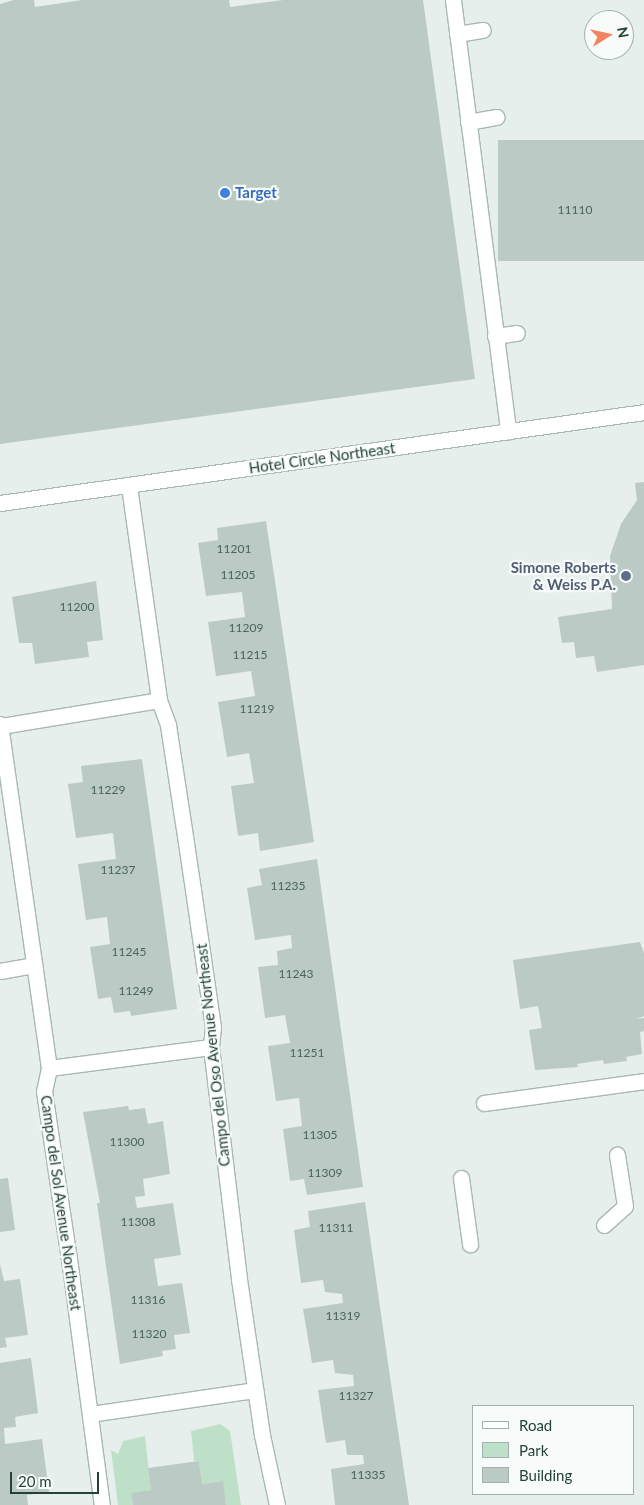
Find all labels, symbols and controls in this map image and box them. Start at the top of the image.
north arrow [584,10,634,60]
text: N [614,26,633,39]
place label: Target [235,184,277,202]
marker: Target [219,187,231,199]
house number: 11110 [558,203,592,217]
street label: Hotel Circle Northeast [248,439,396,477]
house number: 11201 [217,542,251,556]
place label: Simone Roberts & Weiss P.A. [511,558,616,593]
house number: 11205 [221,568,255,582]
marker: Simone Roberts & Weiss P.A. [620,570,632,582]
house number: 11200 [60,600,94,614]
house number: 11209 [229,621,263,635]
house number: 11215 [233,648,267,662]
house number: 11219 [240,702,274,716]
house number: 11229 [91,783,125,797]
house number: 11237 [101,863,135,877]
house number: 11235 [271,879,305,893]
street label: Campo del Oso Avenue Northeast [192,942,234,1168]
house number: 11245 [112,945,146,959]
house number: 11243 [279,967,313,981]
house number: 11249 [119,984,153,998]
house number: 11251 [290,1046,324,1060]
street label: Campo del Sol Avenue Northeast [37,1094,85,1312]
house number: 11305 [303,1128,337,1142]
house number: 11300 [110,1135,144,1149]
house number: 11309 [308,1166,342,1180]
house number: 11308 [121,1215,155,1229]
house number: 11311 [319,1221,353,1235]
house number: 11316 [131,1293,165,1307]
house number: 11319 [326,1309,360,1323]
house number: 11320 [132,1327,166,1341]
house number: 11327 [339,1389,373,1403]
legend [472,1405,634,1495]
text: Road [519,1416,552,1434]
text: Park [519,1441,548,1459]
scale bar [12,1462,101,1494]
text: Building [519,1466,572,1484]
house number: 11335 [351,1468,385,1482]
text: 20 m [18,1472,52,1490]

